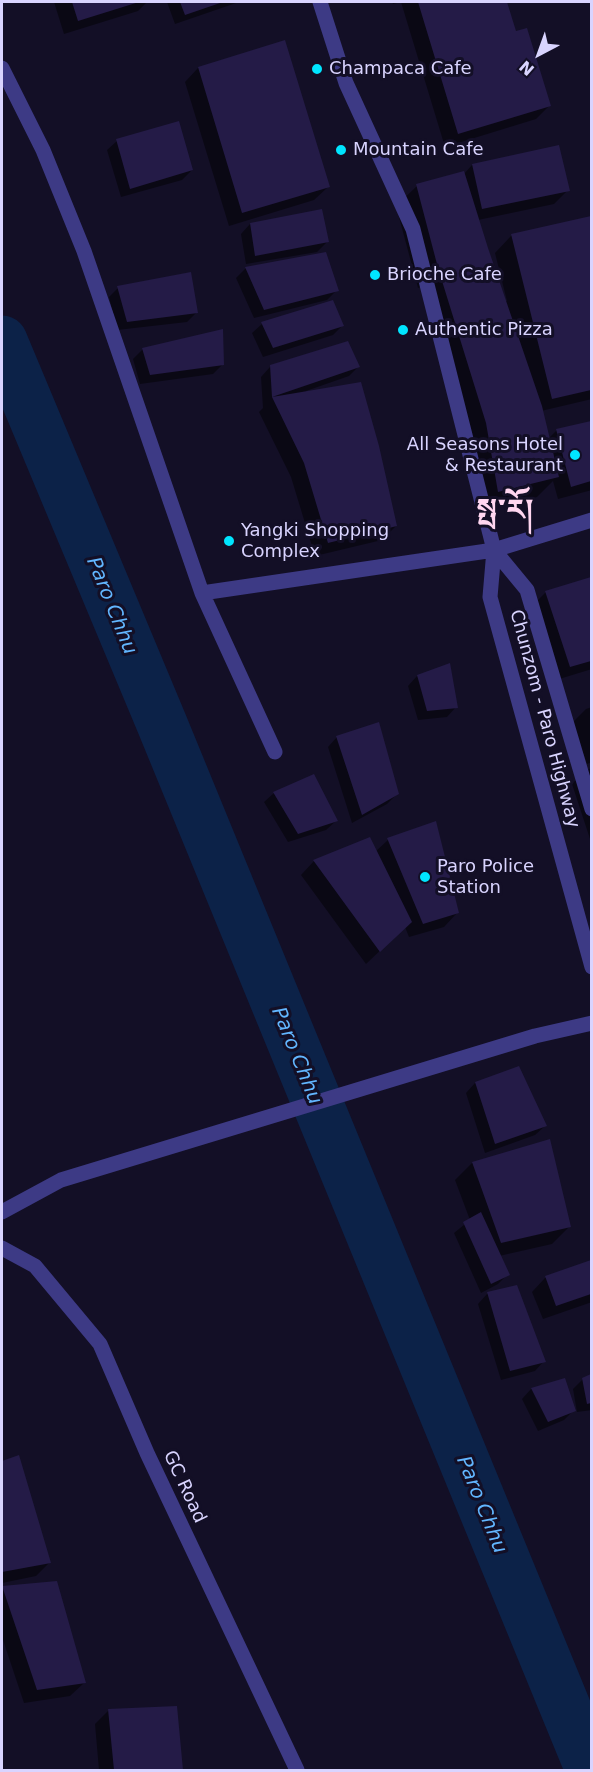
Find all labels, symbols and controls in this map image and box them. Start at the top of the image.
north arrow [509,24,569,84]
text: N [516,56,538,80]
place label: Champaca Cafe [329,58,472,80]
marker: Champaca Cafe [310,62,324,76]
place label: Mountain Cafe [353,139,484,161]
marker: Mountain Cafe [334,143,348,157]
place label: Brioche Cafe [387,264,502,286]
marker: Brioche Cafe [368,268,382,282]
place label: Authentic Pizza [415,319,553,341]
marker: Authentic Pizza [396,323,410,337]
place label: All Seasons Hotel & Restaurant [407,434,563,476]
marker: All Seasons Hotel & Restaurant [568,448,582,462]
district label: སྤ་རོ། [476,494,534,530]
place label: Yangki Shopping Complex [241,520,389,562]
marker: Yangki Shopping Complex [222,534,236,548]
water label: Paro Chhu [81,554,141,658]
street label: Chunzom - Paro Highway [504,607,584,831]
place label: Paro Police Station [437,856,534,898]
marker: Paro Police Station [418,870,432,884]
water label: Paro Chhu [266,1004,326,1108]
street label: GC Road [158,1447,210,1527]
water label: Paro Chhu [451,1453,511,1557]

